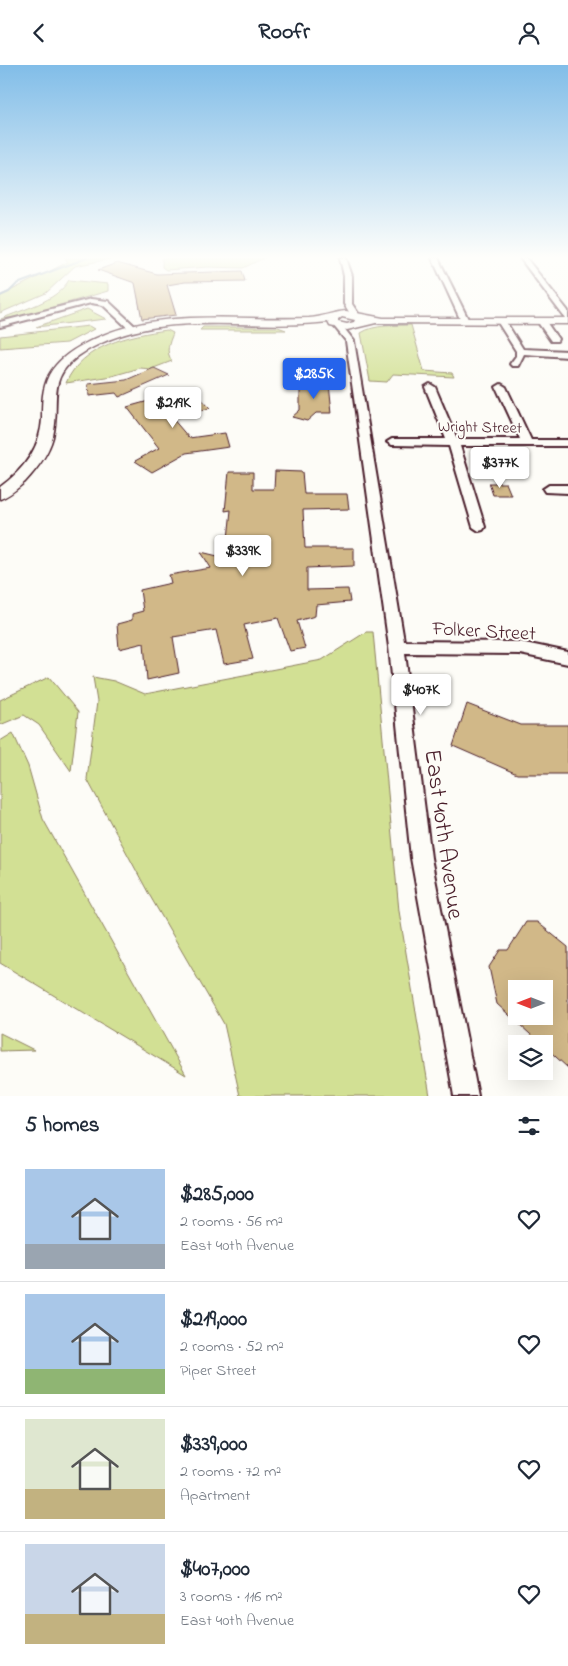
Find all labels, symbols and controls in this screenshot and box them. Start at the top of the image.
text: Roofr [258,17,310,49]
icon: back [25,19,53,47]
icon: person [515,19,543,47]
pin: $285K [279,357,349,400]
text: $285K [294,362,334,386]
pin: $219K [138,387,208,429]
text: $219K [155,391,191,415]
street label: Wright Street [438,415,523,441]
pin: $377K [465,447,535,489]
text: $377K [481,451,519,475]
pin: $339K [208,535,278,577]
text: $339K [225,539,261,563]
street label: Folker Street [430,615,537,650]
pin: $407K [386,673,456,716]
text: $407K [402,678,440,702]
street label: East 40th Avenue [413,747,472,922]
north arrow [508,980,552,1025]
map controls [508,980,553,1080]
button: layers [508,1035,553,1080]
text: 5 homes [25,1111,100,1141]
icon: filters [515,1112,543,1140]
text: $285,000 [180,1180,254,1210]
icon: home [65,1189,125,1249]
icon: heart [515,1205,543,1233]
text: 2 rooms · 56 m² [180,1210,283,1234]
text: East 40th Avenue [180,1234,294,1258]
text: $219,000 [180,1305,247,1335]
icon: home [65,1314,125,1374]
icon: heart [515,1330,543,1358]
text: 2 rooms · 52 m² [180,1335,284,1359]
text: Piper Street [180,1359,256,1383]
text: $339,000 [180,1430,247,1460]
icon: home [65,1439,125,1499]
icon: heart [515,1455,543,1483]
text: 2 rooms · 72 m² [180,1460,281,1484]
text: Apartment [180,1484,250,1508]
text: $407,000 [180,1555,250,1585]
icon: home [65,1564,125,1624]
icon: heart [515,1580,543,1608]
text: 3 rooms · 116 m² [180,1585,283,1609]
text: East 40th Avenue [180,1609,294,1633]

